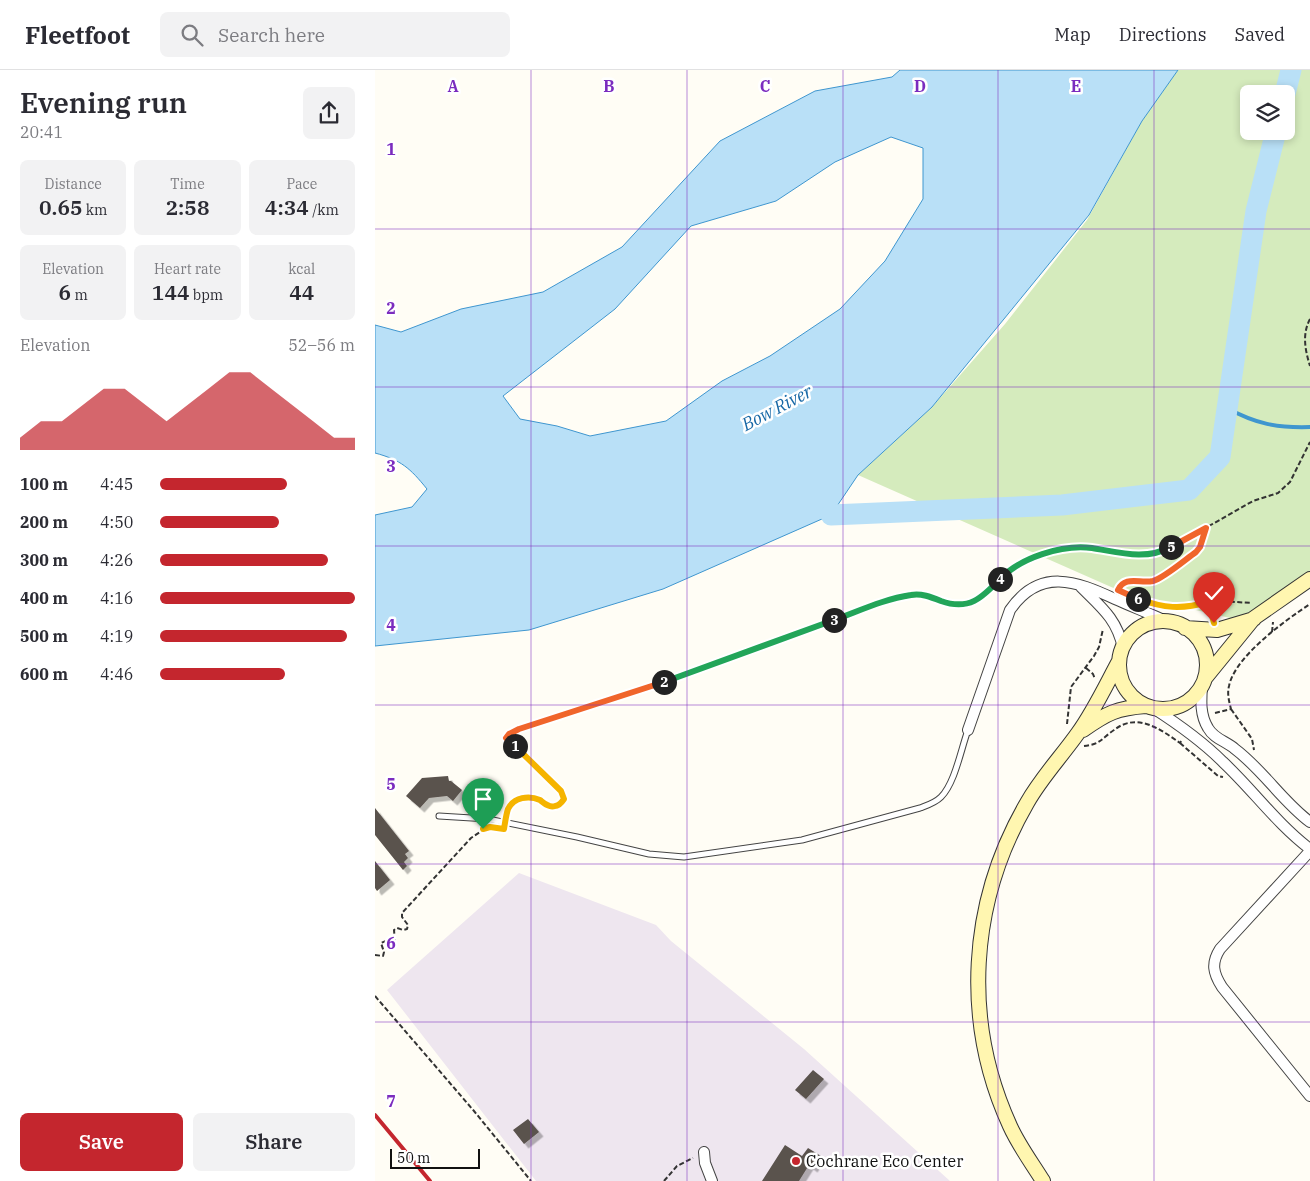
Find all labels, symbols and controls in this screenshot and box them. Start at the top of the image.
search box [160,12,510,57]
text: Fleetfoot [25,19,130,51]
icon: search [178,21,206,49]
text: Search here [218,23,325,47]
text: Map [1054,23,1091,46]
text: Directions [1119,23,1207,46]
text: Saved [1235,23,1285,46]
text: A [447,76,459,96]
text: B [603,76,615,96]
text: C [760,76,770,96]
text: D [914,76,926,96]
text: E [1071,76,1081,96]
text: Evening run [20,84,187,121]
map controls [1240,85,1295,140]
button: layers [1240,85,1295,140]
button: share [303,87,355,139]
text: 20:41 [20,122,63,142]
text: 1 [386,139,396,159]
text: Distance [45,175,102,193]
text: Time [170,175,205,193]
text: Pace [286,175,317,193]
text: 0.65 [39,193,83,221]
text: 2:58 [165,193,210,221]
text: 4:34 [265,193,309,221]
text: km [83,201,107,219]
text: /km [309,201,339,219]
text: Elevation [42,260,104,278]
text: Heart rate [154,260,221,278]
text: kcal [288,260,315,278]
text: 6 [59,278,71,306]
text: 144 [152,278,190,306]
text: 44 [289,278,314,306]
text: m [71,286,88,304]
text: bpm [190,286,223,304]
text: 2 [386,298,396,318]
text: Elevation [20,335,90,355]
text: 52–56 m [288,335,355,355]
water label: Bow River [737,379,817,436]
text: 3 [386,456,396,476]
text: 100 m [20,474,68,494]
text: 4:45 [100,474,133,494]
text: 200 m [20,512,68,532]
text: 4:50 [100,512,133,532]
pin: 5 [1159,534,1183,560]
text: 5 [1167,538,1176,556]
text: 300 m [20,550,68,570]
text: 4:26 [100,550,133,570]
pin: 4 [987,566,1013,592]
text: 4 [996,570,1005,588]
pin [1193,572,1235,623]
icon: check [1200,579,1228,607]
pin: 6 [1125,586,1151,612]
text: 400 m [20,588,68,608]
text: 4:16 [100,588,133,608]
text: 6 [1134,590,1143,608]
pin: 3 [821,608,847,632]
text: 3 [830,611,839,629]
text: 4 [386,615,396,635]
text: 500 m [20,626,68,646]
text: 4:19 [100,626,133,646]
text: 600 m [20,664,68,684]
text: 4:46 [100,664,133,684]
pin: 2 [651,670,677,694]
text: 2 [660,673,669,691]
pin: 1 [503,734,527,758]
text: 1 [511,737,520,755]
text: 5 [386,774,396,794]
pin [462,778,504,829]
icon: arrive [469,785,497,813]
text: 6 [386,933,396,953]
text: 7 [386,1091,396,1111]
button: Save [20,1113,183,1171]
button: Share [193,1113,355,1171]
scale bar [390,1146,480,1169]
text: 50 m [397,1149,430,1167]
place label: Cochrane Eco Center [806,1151,963,1171]
marker: Cochrane Eco Center [790,1155,802,1167]

